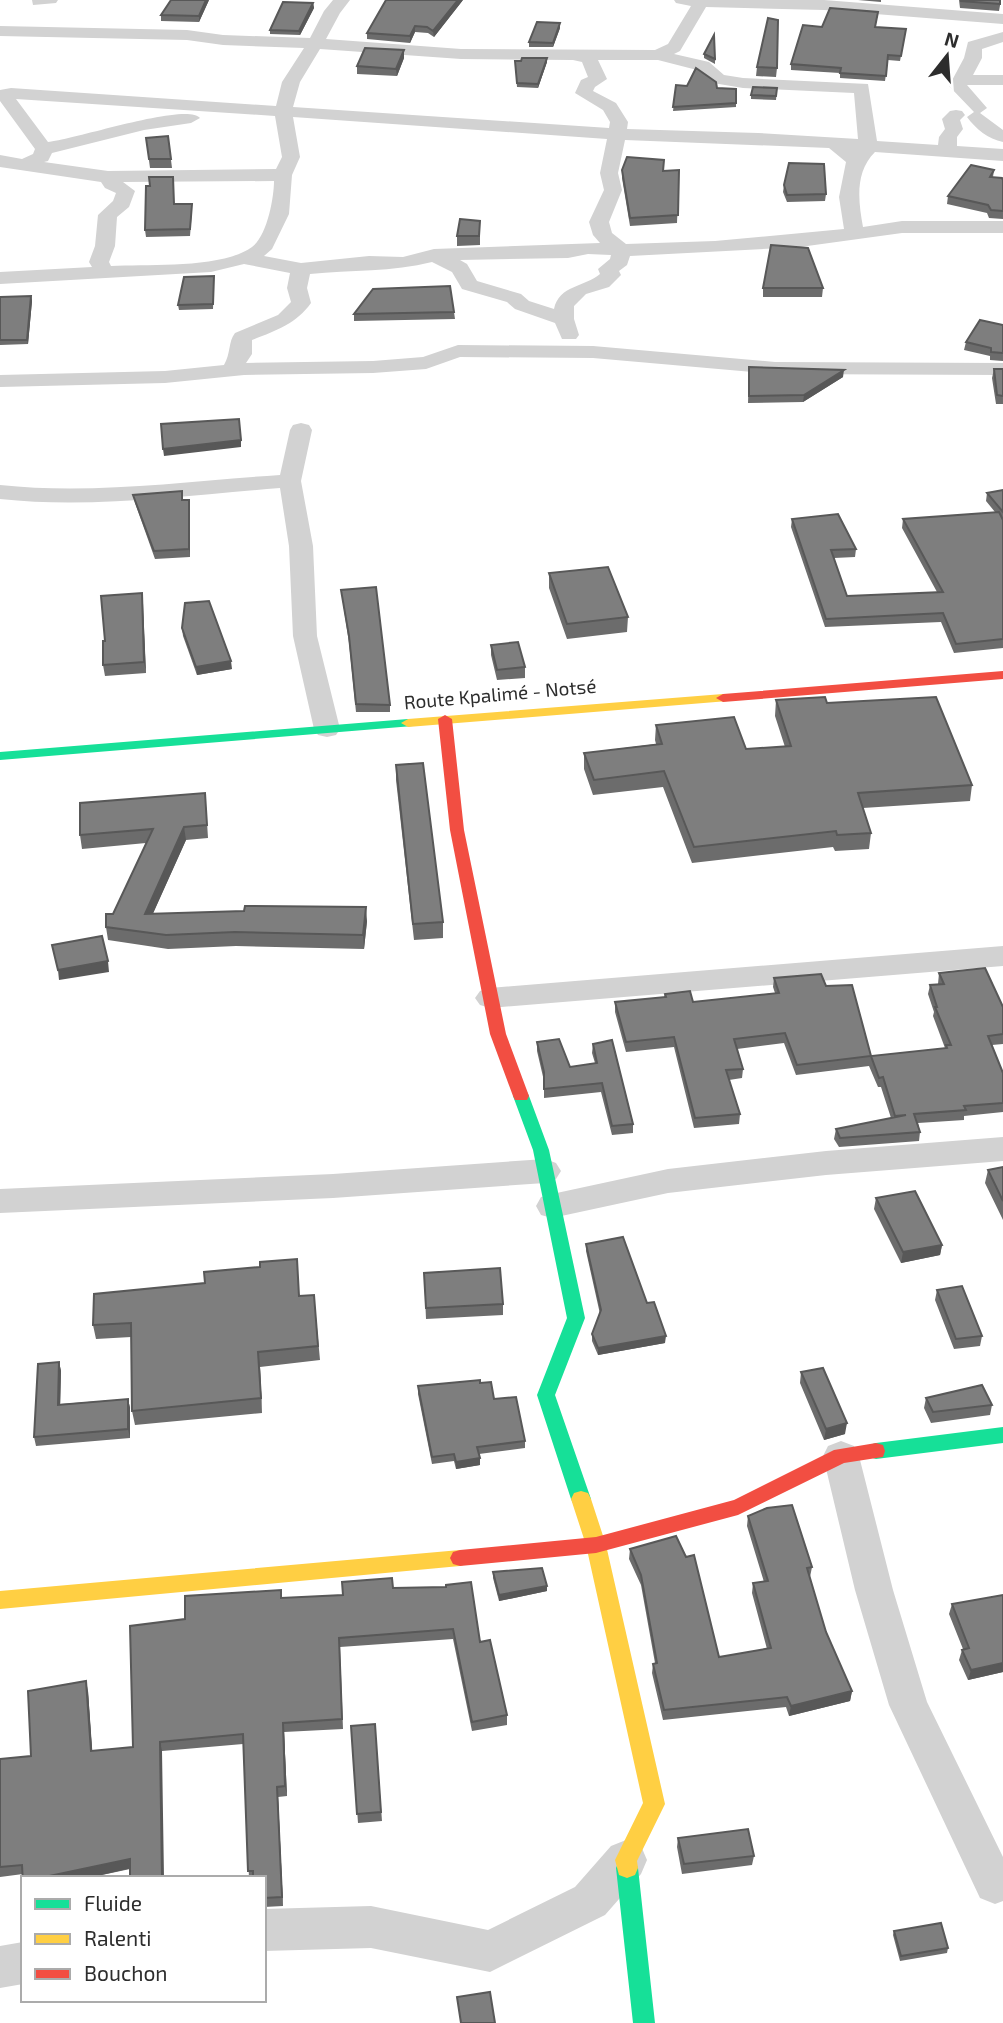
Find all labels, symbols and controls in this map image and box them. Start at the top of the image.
north arrow [912,21,982,91]
text: N [942,26,962,52]
street label: Route Kpalimé - Notsé [403,674,597,713]
legend [21,1876,266,2002]
text: Fluide [84,1890,142,1915]
text: Ralenti [84,1925,151,1950]
text: Bouchon [84,1960,168,1985]

